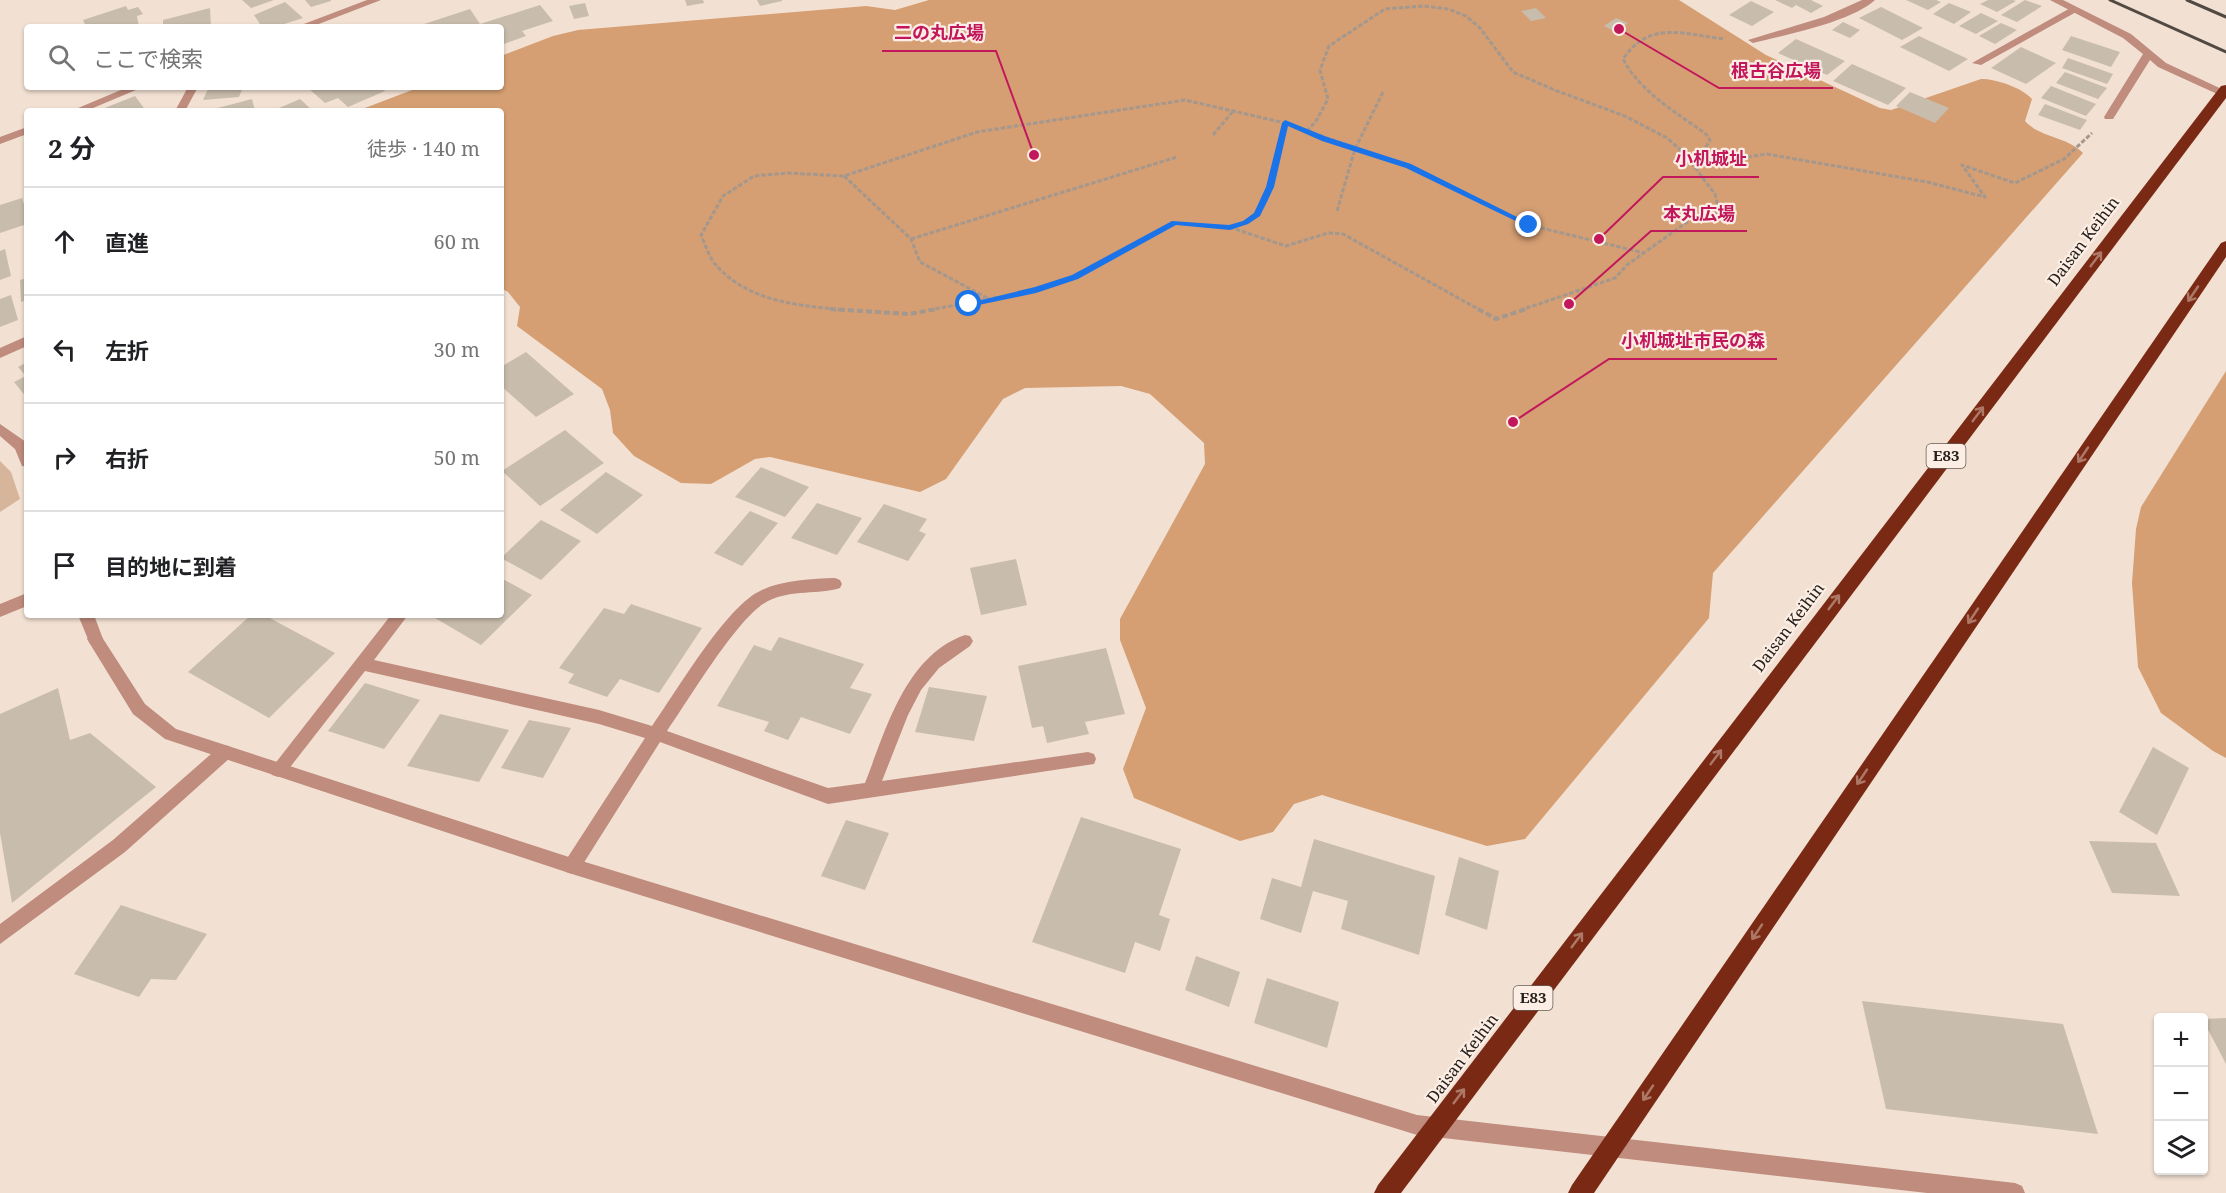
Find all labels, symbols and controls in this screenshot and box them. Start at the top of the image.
callout: 二の丸広場 [882,15,996,51]
text: 二の丸広場 [894,20,984,44]
search box [24,24,504,90]
icon: search [45,41,78,74]
text: ここで検索 [93,43,203,73]
callout: 根古谷広場 [1719,52,1833,88]
text: 根古谷広場 [1731,58,1821,82]
text: 2 分 [48,130,95,166]
text: 徒歩 · 140 m [367,135,480,162]
callout: 小机城址 [1663,141,1759,177]
text: 小机城址 [1675,146,1747,170]
street label: Daisan Keihin [2042,192,2124,290]
callout: 本丸広場 [1651,195,1747,231]
text: 本丸広場 [1663,201,1735,225]
route end [1515,211,1541,237]
icon: ahead [48,225,81,258]
text: 直進 [105,227,149,257]
text: 60 m [434,228,480,255]
one-way arrow [2090,251,2103,267]
one-way arrow [2187,286,2199,302]
route start [955,290,981,316]
callout: 小机城址市民の森 [1609,323,1777,359]
text: 小机城址市民の森 [1621,328,1765,352]
icon: left [48,333,81,366]
text: 左折 [105,335,149,365]
text: 30 m [434,336,480,363]
one-way arrow [1971,406,1984,422]
icon: right [48,441,81,474]
text: 右折 [105,443,149,473]
text: 50 m [434,444,480,471]
road number: E83 [1926,444,1966,468]
one-way arrow [2077,447,2089,463]
icon: arrive [48,549,81,582]
text: 目的地に到着 [105,551,237,581]
street label: Daisan Keihin [1747,578,1829,676]
one-way arrow [1828,595,1840,611]
one-way arrow [1967,607,1979,624]
one-way arrow [1709,750,1722,766]
one-way arrow [1856,768,1868,785]
one-way arrow [1751,923,1763,939]
one-way arrow [1571,933,1583,949]
road number: E83 [1514,986,1552,1010]
street label: Daisan Keihin [1421,1009,1503,1107]
map controls [2154,1013,2208,1175]
button: + [2154,1013,2208,1067]
button: − [2154,1067,2208,1121]
one-way arrow [1642,1085,1654,1101]
one-way arrow [1453,1088,1466,1104]
button: layers [2154,1121,2208,1175]

